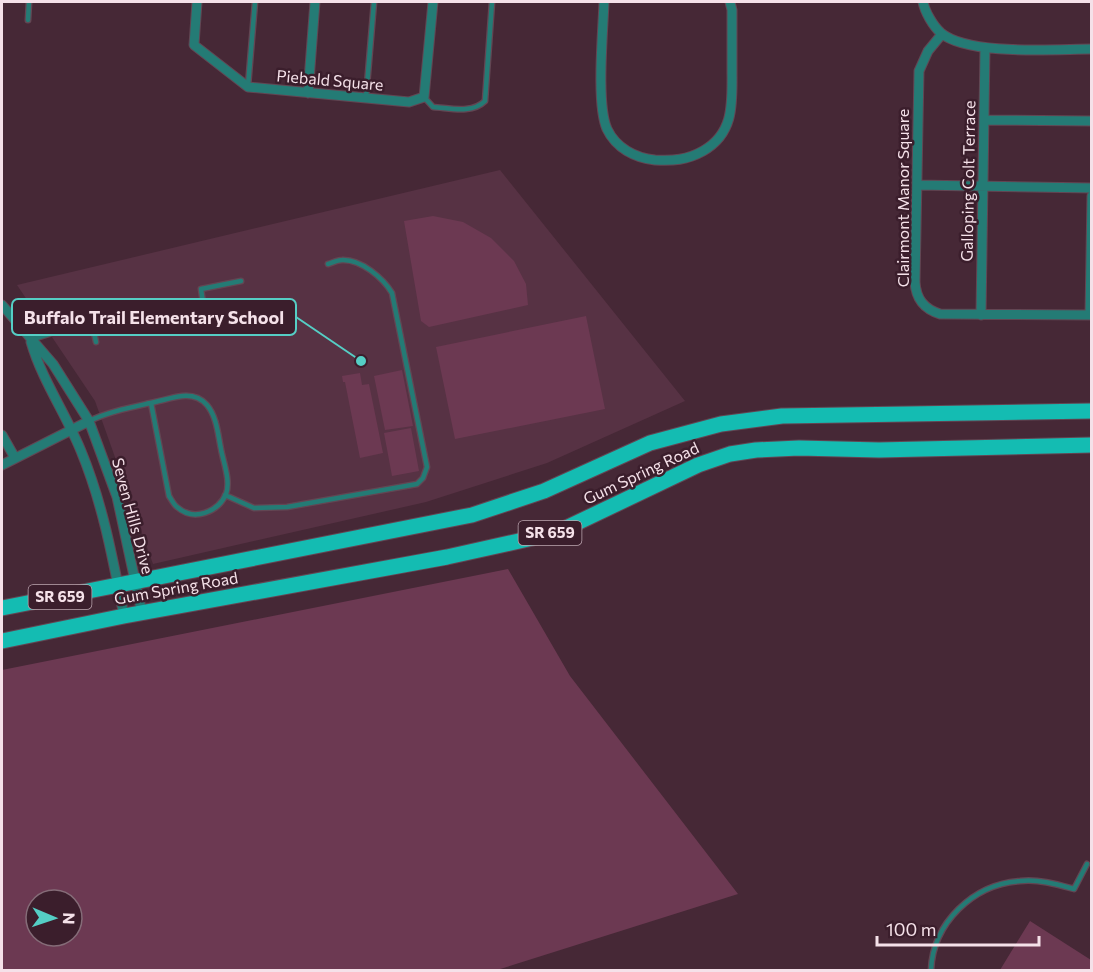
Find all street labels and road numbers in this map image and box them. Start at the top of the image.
street label: Piebald Square [276,65,384,94]
street label: Galloping Colt Terrace [957,100,978,262]
street label: Clairmont Manor Square [893,109,912,287]
street label: Gum Spring Road [580,437,702,508]
street label: Seven Hills Drive [109,456,158,576]
road number: SR 659 [518,521,582,545]
street label: Gum Spring Road [113,567,239,608]
road number: SR 659 [28,585,92,609]

